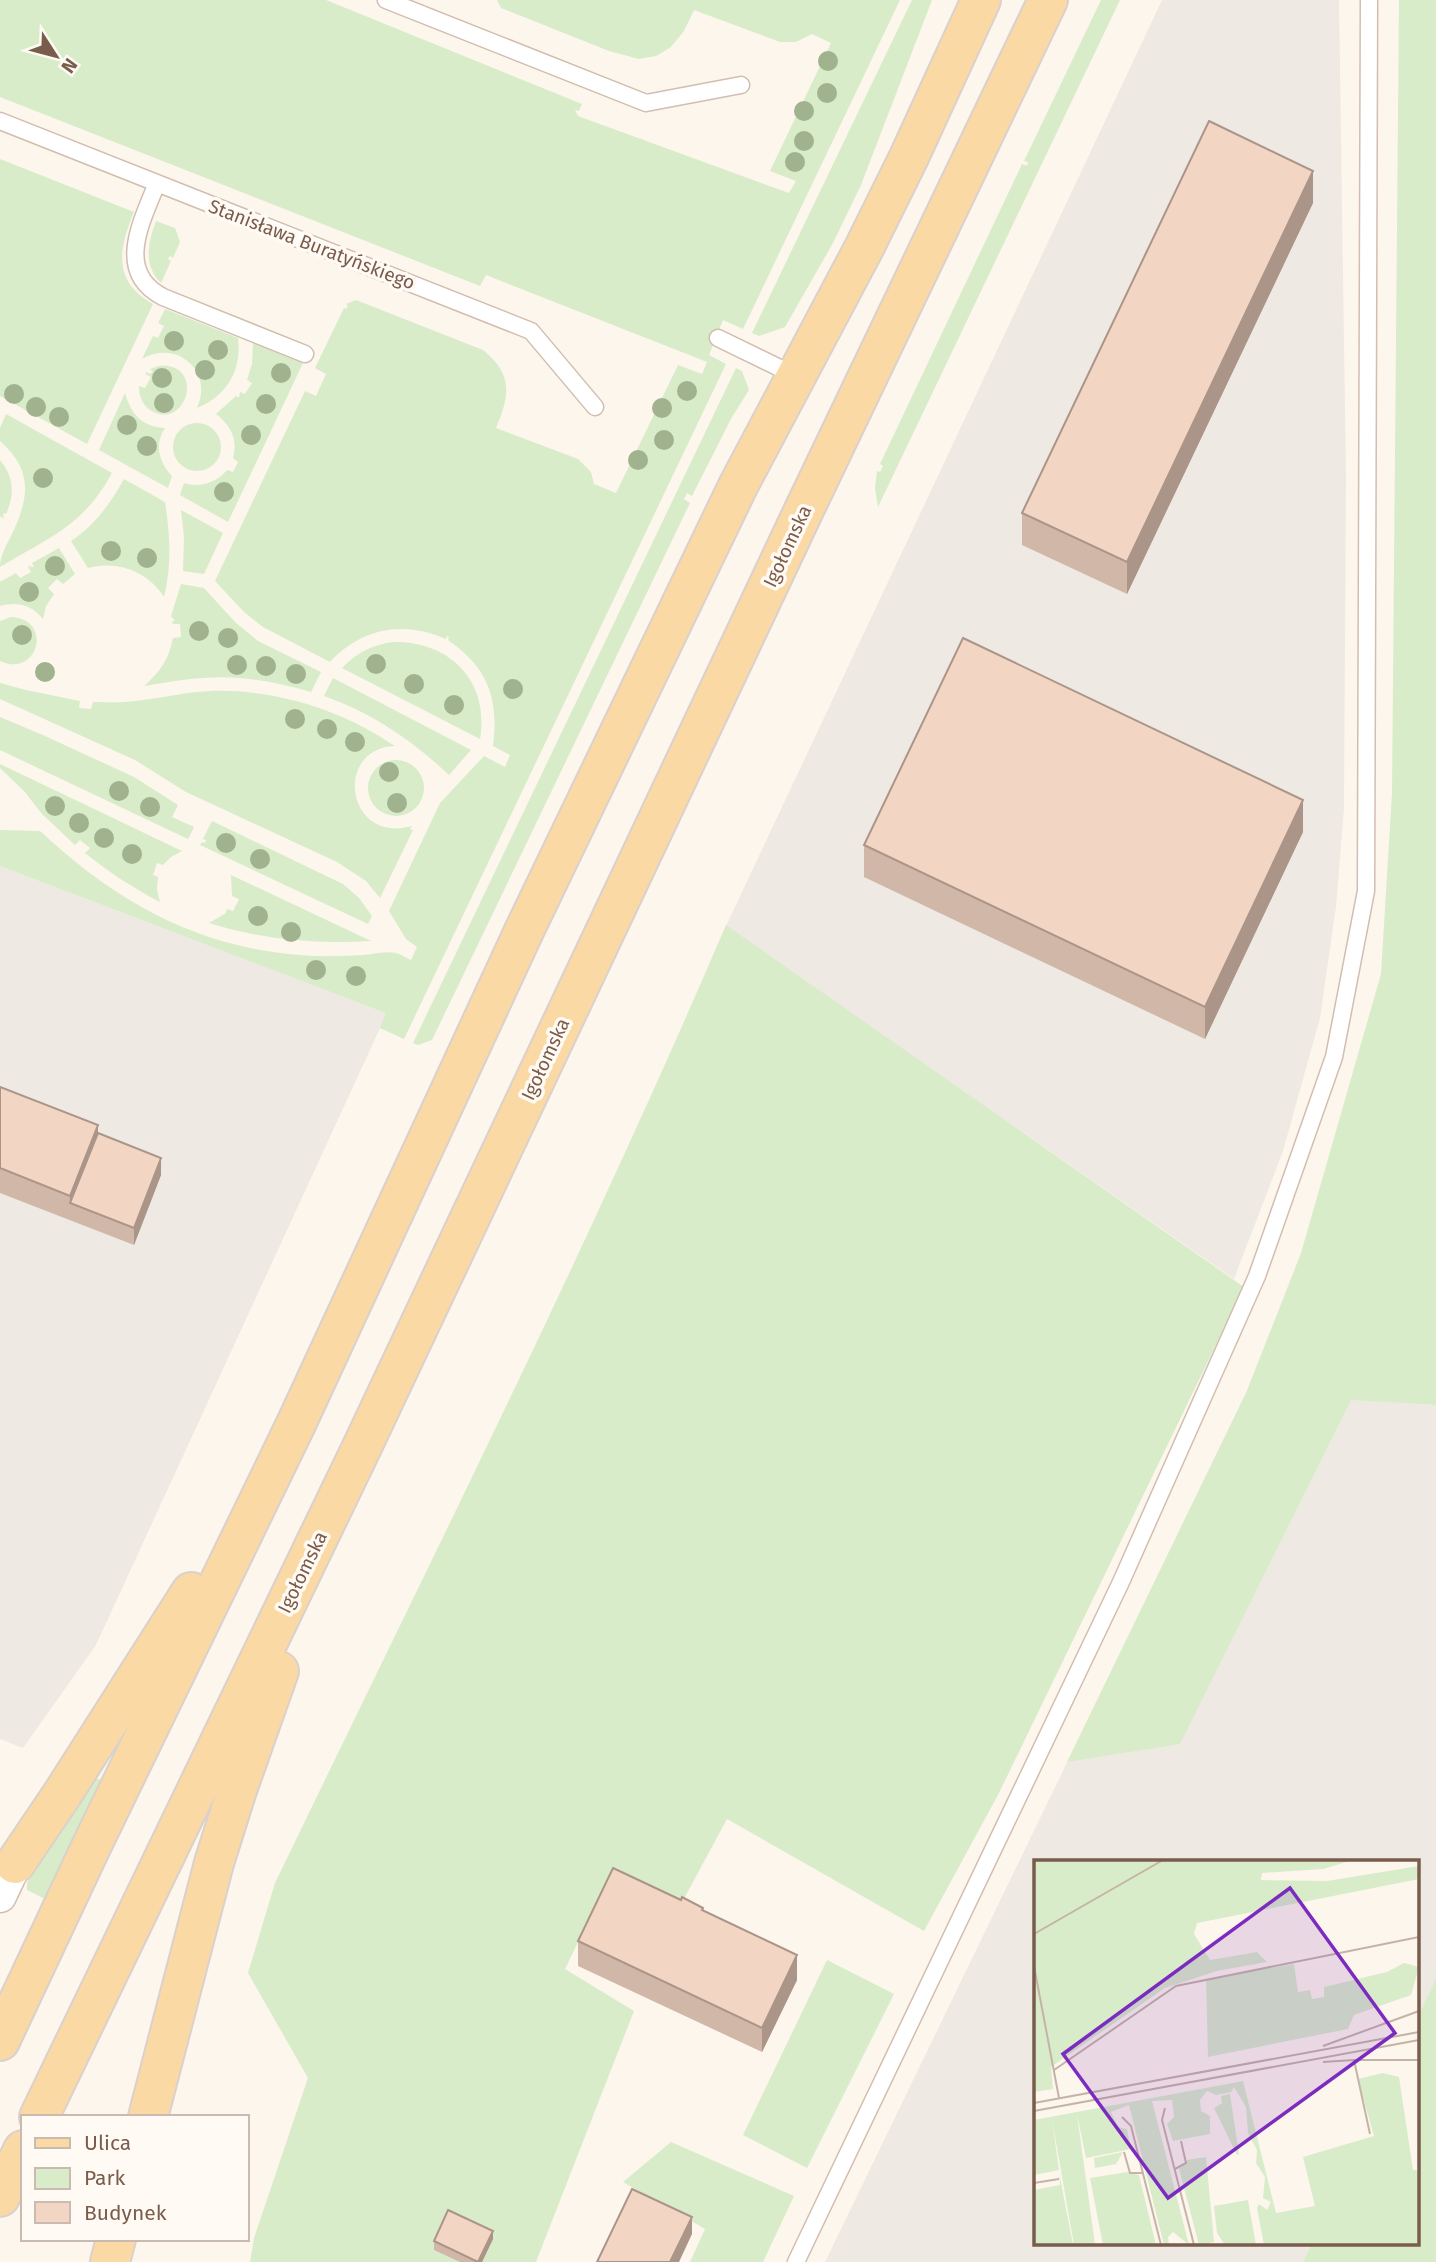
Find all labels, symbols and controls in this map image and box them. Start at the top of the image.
north arrow [21,21,91,91]
text: N [56,54,82,78]
street label: Stanisława Buratyńskiego [205,194,418,294]
street label: Igołomska [758,501,816,591]
street label: Igołomska [516,1014,574,1104]
street label: Igołomska [273,1528,332,1617]
inset map [1034,1860,1418,2244]
legend [21,2115,248,2241]
text: Ulica [84,2130,131,2156]
text: Park [84,2165,126,2191]
text: Budynek [84,2200,167,2226]

